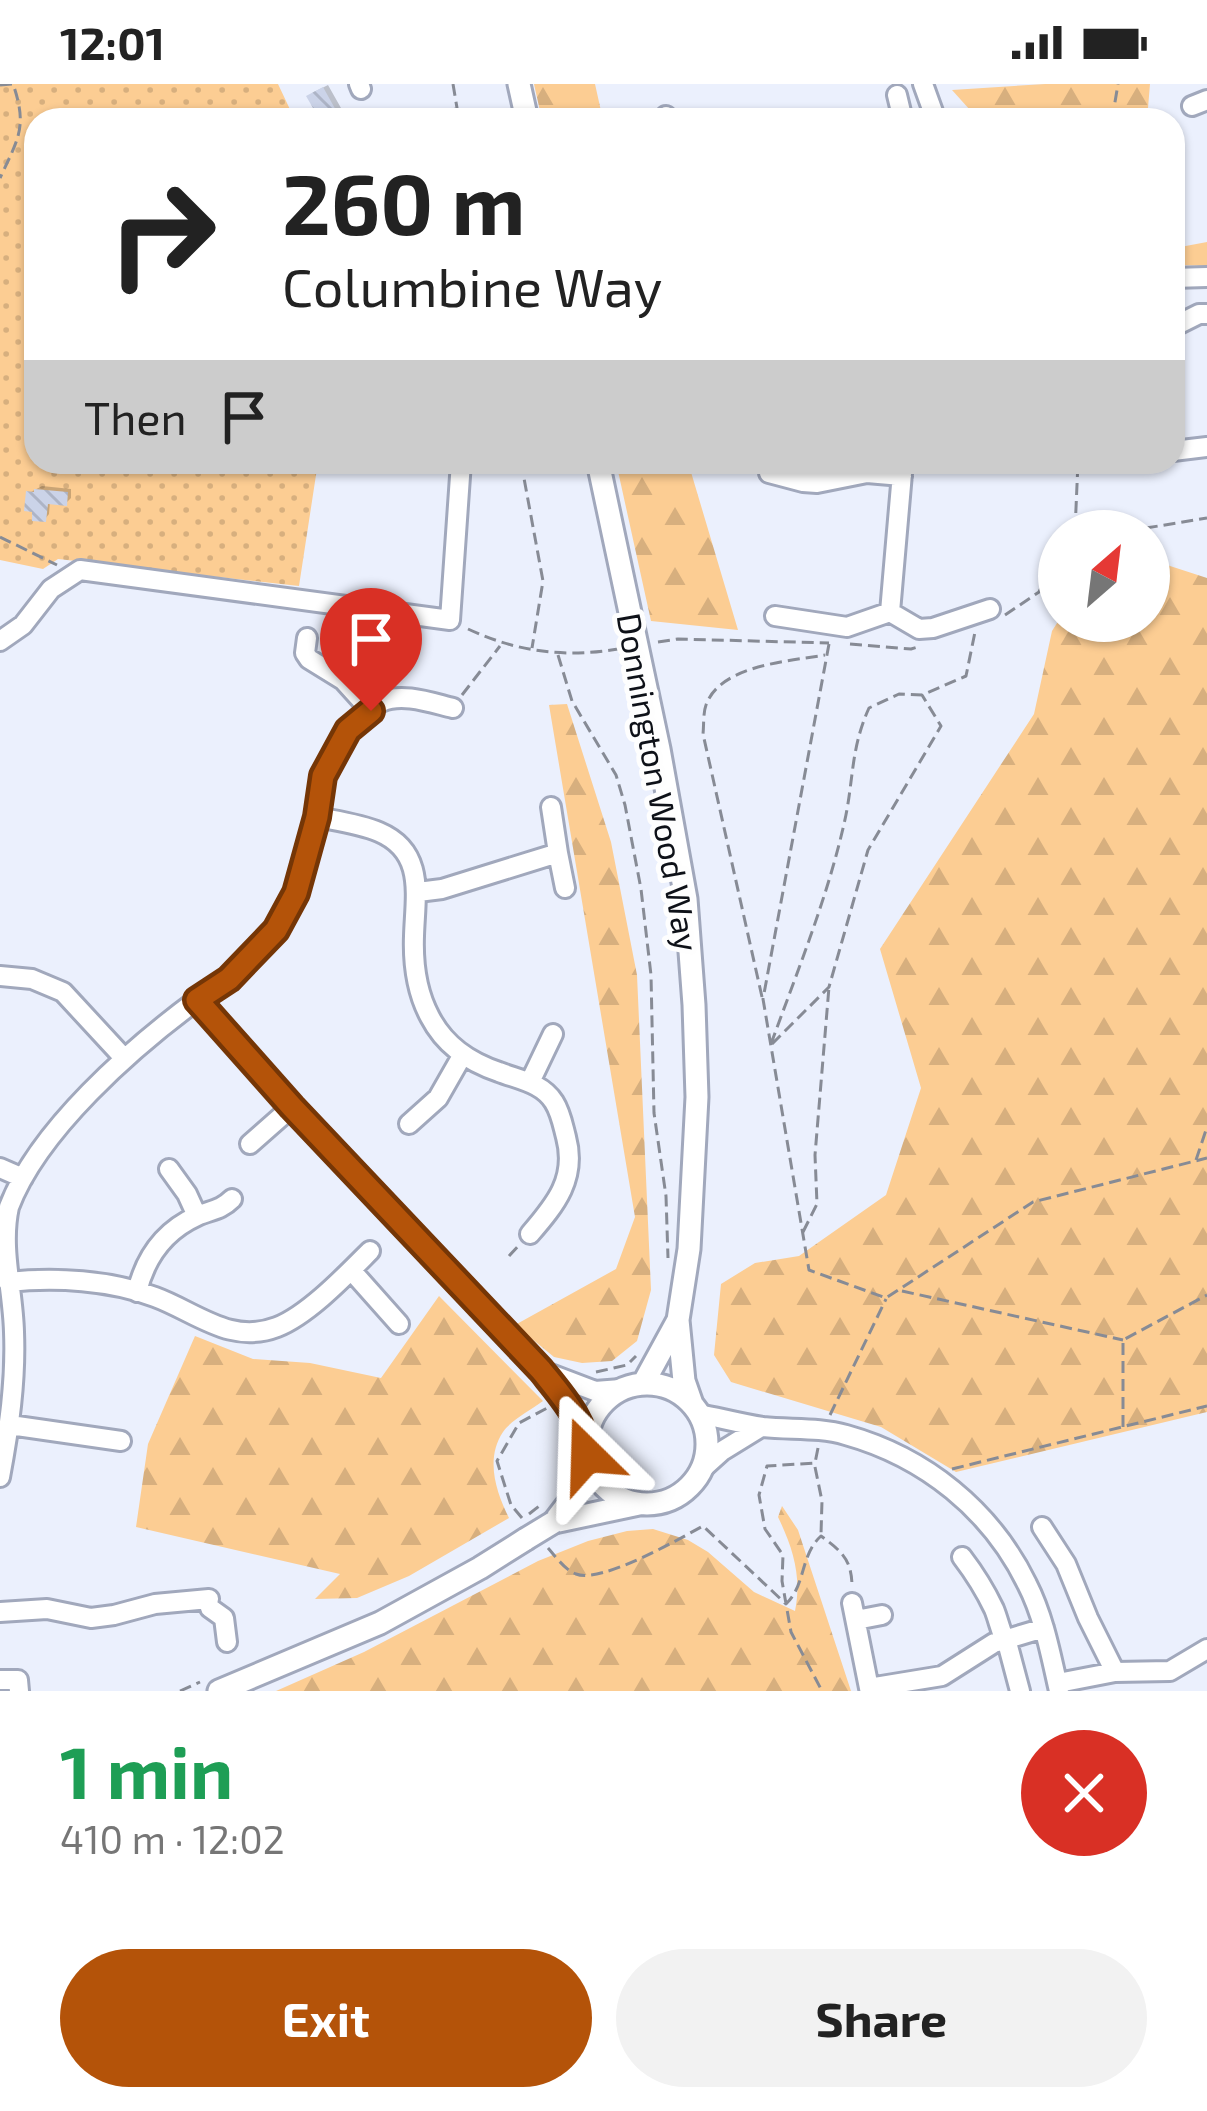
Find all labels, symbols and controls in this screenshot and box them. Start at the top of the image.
text: 12:01 [60,15,165,69]
text: 260 m [282,151,526,252]
icon: right [84,156,240,312]
text: Columbine Way [282,253,662,318]
icon: arrive [211,384,277,450]
text: Then [84,390,187,444]
north arrow [1038,510,1170,642]
map controls [1038,510,1170,642]
pin [320,588,422,711]
icon: arrive [338,606,404,672]
street label: Donnington Wood Way [610,610,708,954]
position arrow [524,1392,650,1518]
text: 1 min [60,1727,233,1813]
button: close [1021,1730,1147,1856]
text: 410 m · 12:02 [60,1815,285,1862]
button: Exit [60,1949,592,2087]
button: Share [616,1949,1147,2087]

